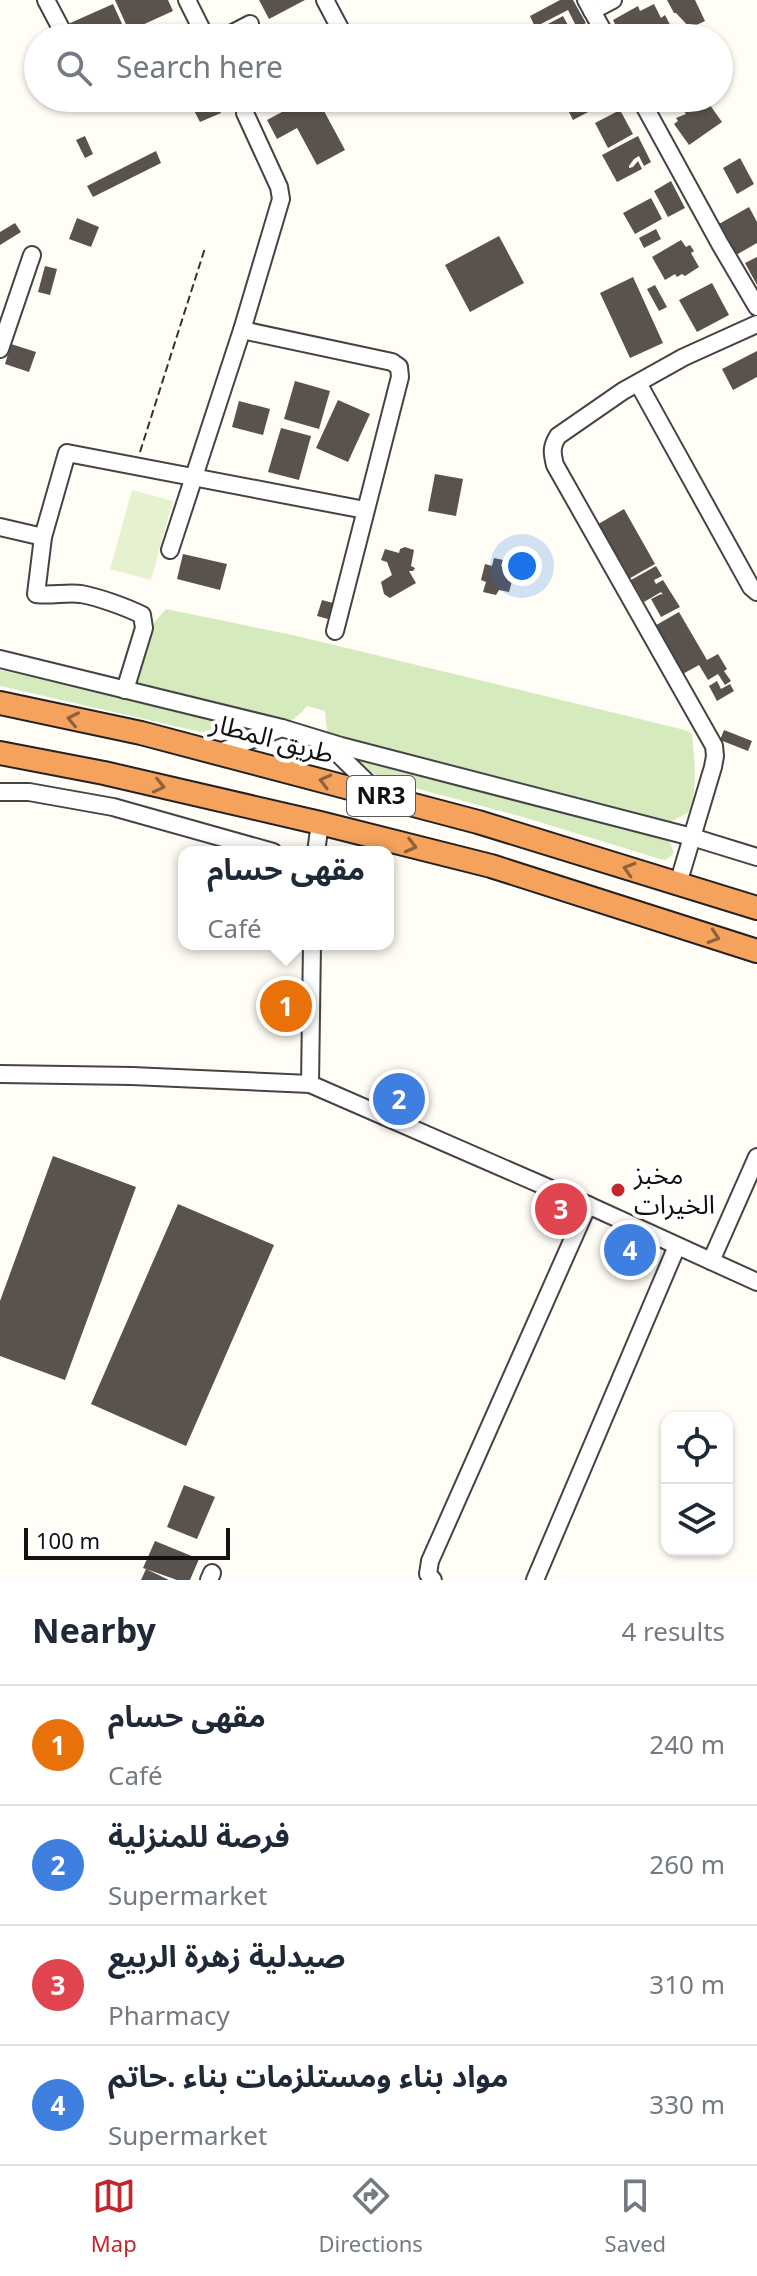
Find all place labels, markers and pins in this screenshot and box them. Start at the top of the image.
pin: 1 [260,976,312,1036]
pin: 2 [373,1069,425,1129]
place label: مخبز الخيرات [633,1148,715,1233]
pin: 3 [535,1179,587,1239]
marker: مخبز الخيرات [609,1181,627,1199]
pin: 4 [604,1220,656,1280]

